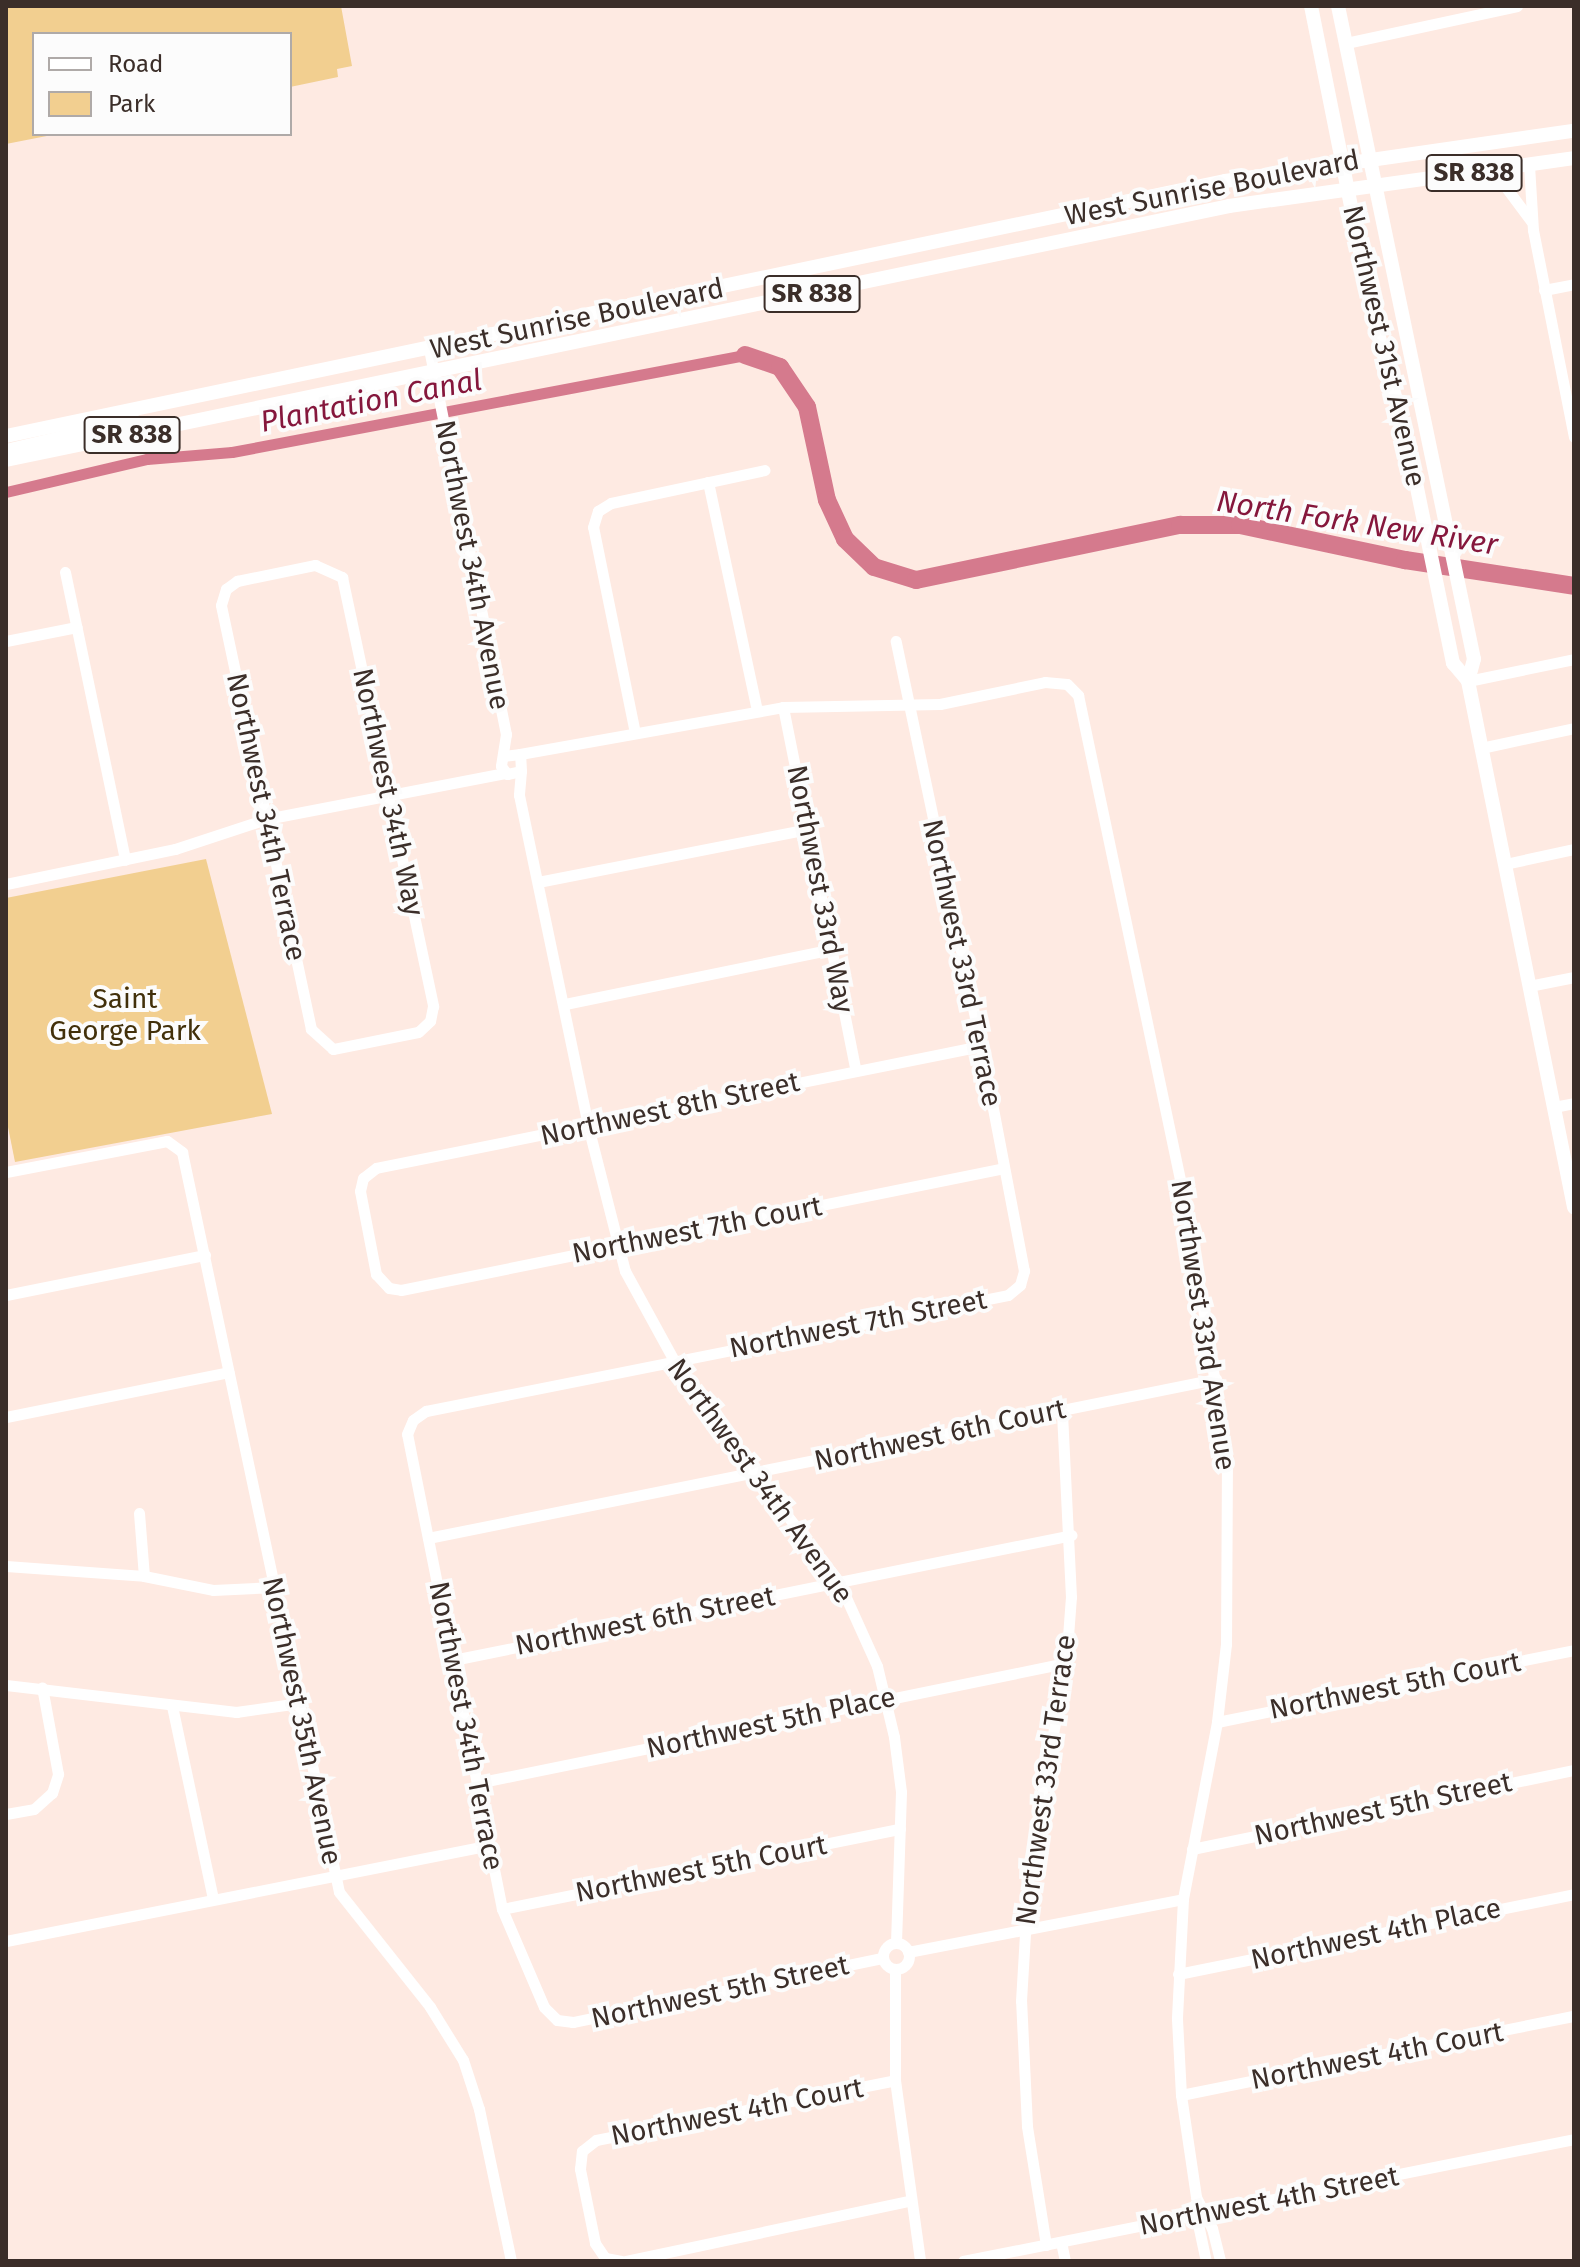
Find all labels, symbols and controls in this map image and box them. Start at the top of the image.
legend [32,32,292,136]
text: Road [108,50,163,78]
text: Park [108,90,155,118]
street label: West Sunrise Boulevard [1062,143,1362,233]
road number: SR 838 [1424,151,1524,195]
street label: Northwest 31st Avenue [1335,202,1433,490]
street label: West Sunrise Boulevard [427,271,727,367]
road number: SR 838 [762,272,862,316]
water label: Plantation Canal [257,362,485,440]
road number: SR 838 [82,413,182,457]
street label: Northwest 34th Avenue [427,417,517,713]
water label: North Fork New River [1214,483,1500,563]
street label: Northwest 34th Way [345,665,431,919]
street label: Northwest 34th Terrace [219,670,313,964]
street label: Northwest 33rd Way [779,762,861,1016]
street label: Northwest 33rd Terrace [915,816,1009,1110]
park label: Saint George Park [49,982,201,1048]
street label: Northwest 8th Street [537,1065,803,1153]
street label: Northwest 33rd Avenue [1163,1177,1243,1473]
street label: Northwest 7th Court [569,1189,825,1271]
street label: Northwest 7th Street [727,1283,989,1365]
street label: Northwest 34th Avenue [660,1352,860,1610]
street label: Northwest 6th Court [811,1392,1069,1478]
street label: Northwest 35th Avenue [255,1574,349,1868]
street label: Northwest 34th Terrace [422,1579,510,1873]
street label: Northwest 6th Street [512,1579,778,1663]
street label: Northwest 33rd Terrace [1009,1633,1083,1927]
street label: Northwest 5th Court [1267,1645,1523,1727]
street label: Northwest 5th Place [643,1680,899,1766]
street label: Northwest 5th Street [1251,1765,1515,1853]
street label: Northwest 5th Court [573,1828,829,1910]
street label: Northwest 4th Place [1248,1891,1504,1977]
street label: Northwest 5th Street [588,1948,852,2036]
street label: Northwest 4th Court [1248,2015,1506,2097]
street label: Northwest 4th Court [608,2071,866,2153]
street label: Northwest 4th Street [1136,2159,1402,2243]

